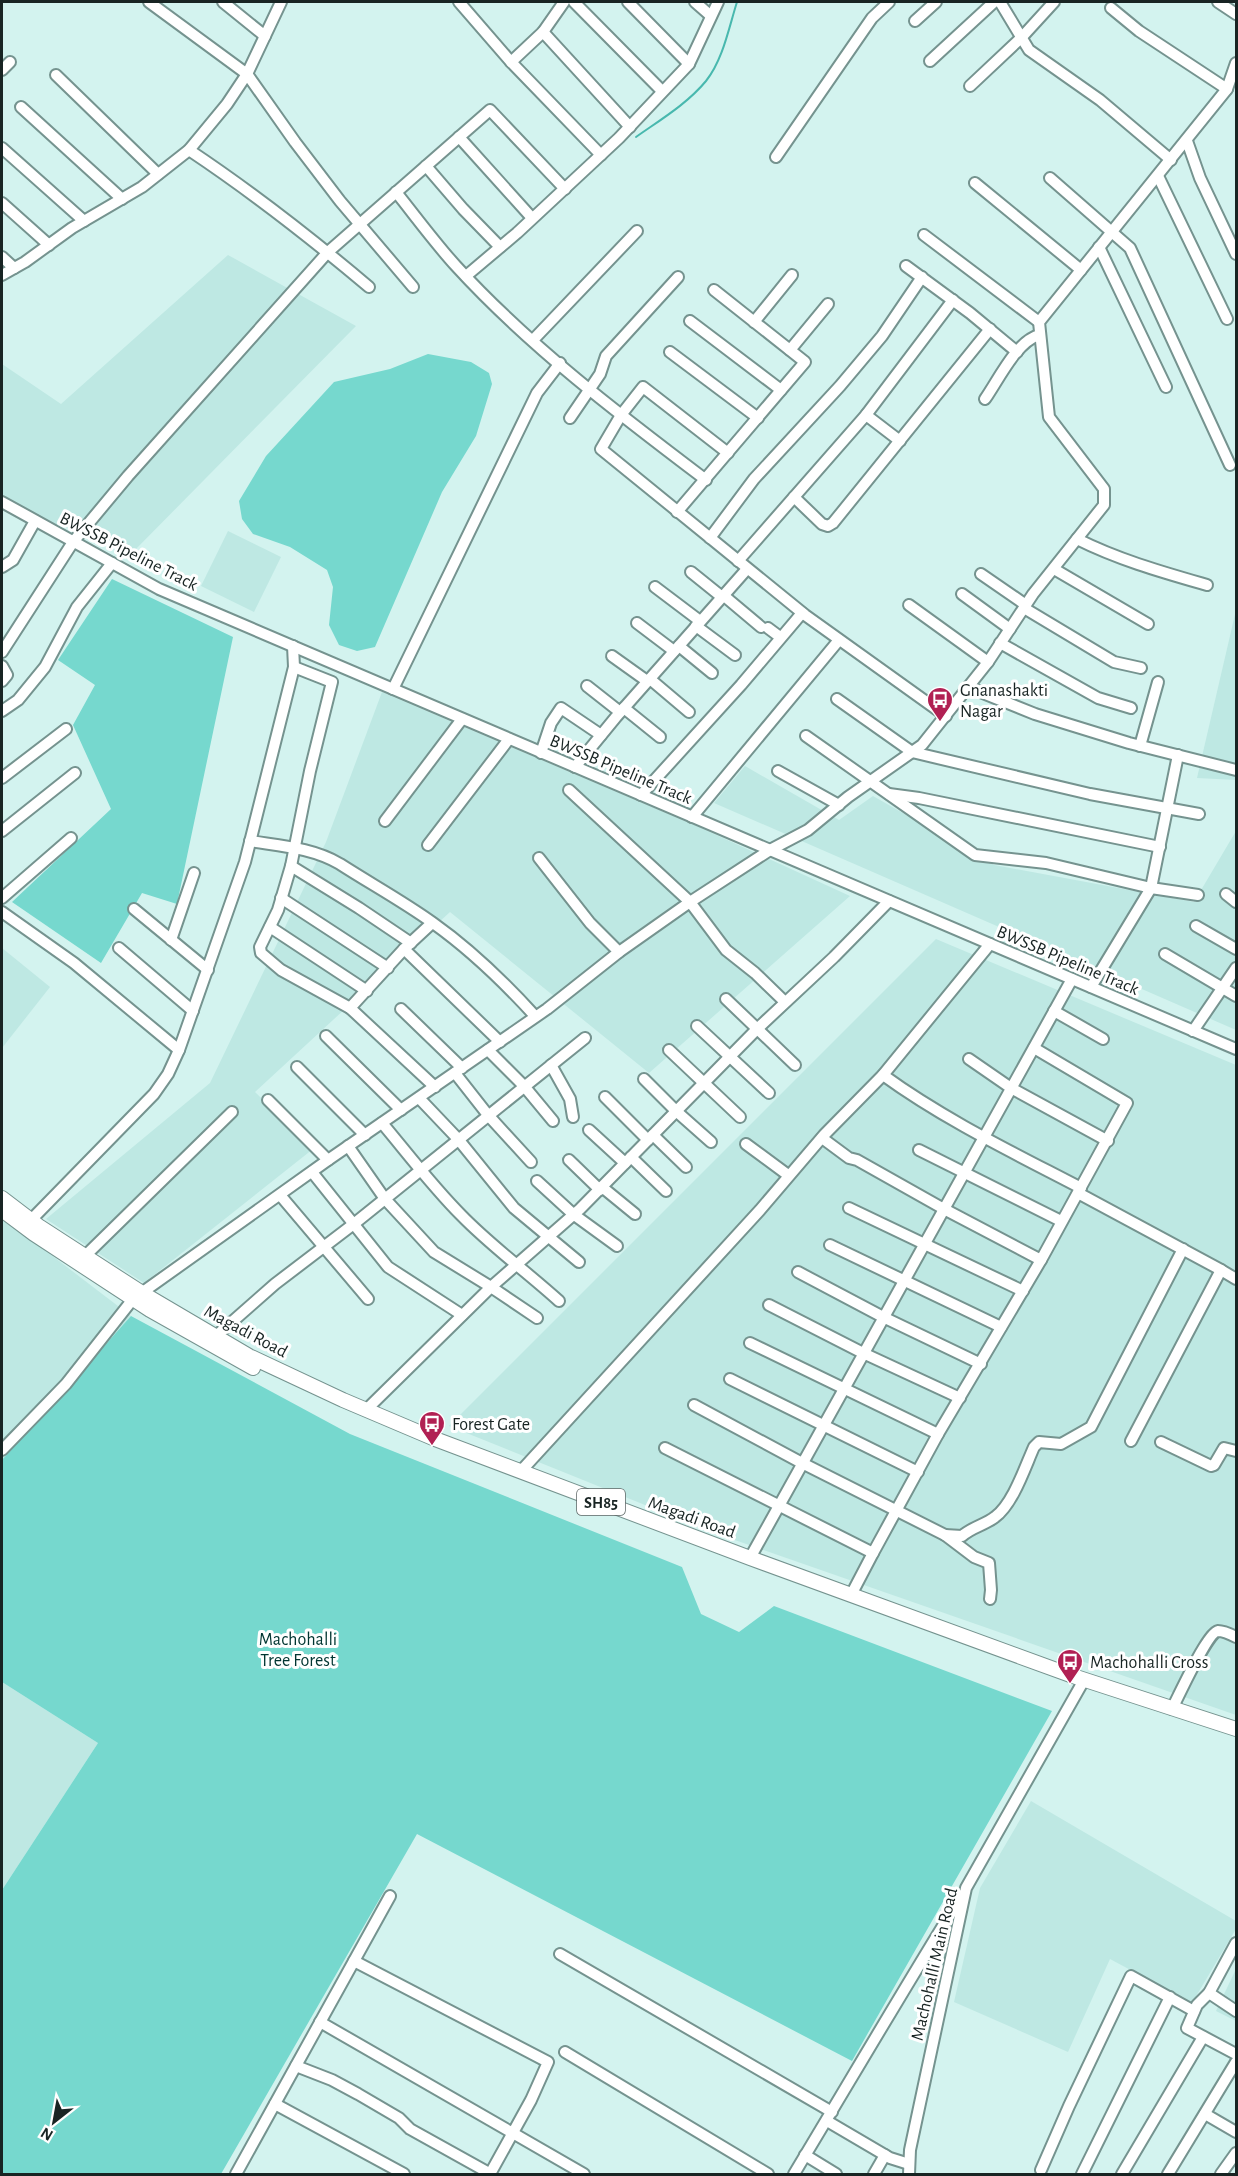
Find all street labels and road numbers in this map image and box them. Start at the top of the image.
street label: BWSSB Pipeline Track [57,509,201,595]
street label: BWSSB Pipeline Track [547,732,695,808]
street label: BWSSB Pipeline Track [994,923,1142,999]
street label: Magadi Road [201,1302,290,1361]
road number: SH85 [577,1489,625,1515]
street label: Magadi Road [646,1494,738,1542]
street label: Machohalli Main Road [909,1886,961,2042]

